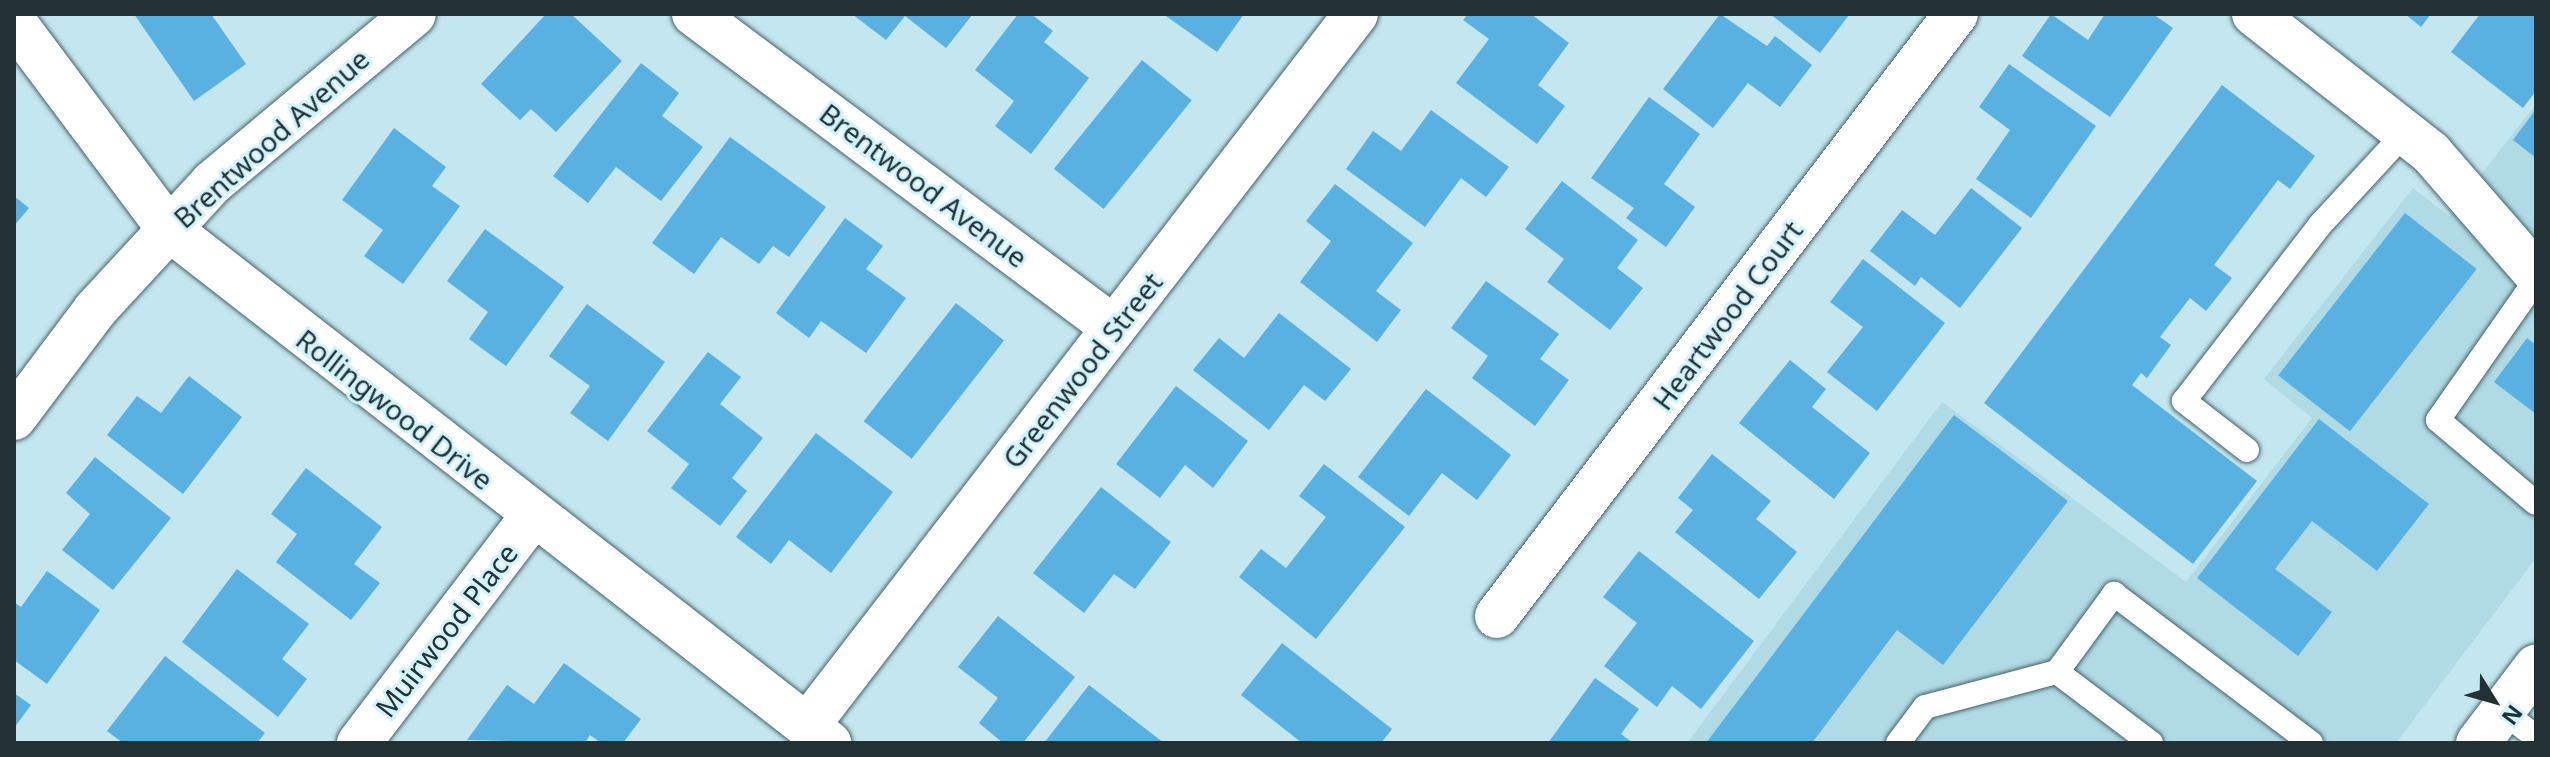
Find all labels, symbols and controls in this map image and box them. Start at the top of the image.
street label: Brentwood Avenue [166,42,376,234]
street label: Brentwood Avenue [814,96,1034,274]
street label: Heartwood Court [1645,214,1809,416]
street label: Greenwood Street [995,266,1169,474]
street label: Rollingwood Drive [290,322,500,496]
street label: Muirwood Place [368,537,524,723]
north arrow [2454,661,2534,741]
text: N [2496,699,2531,732]

